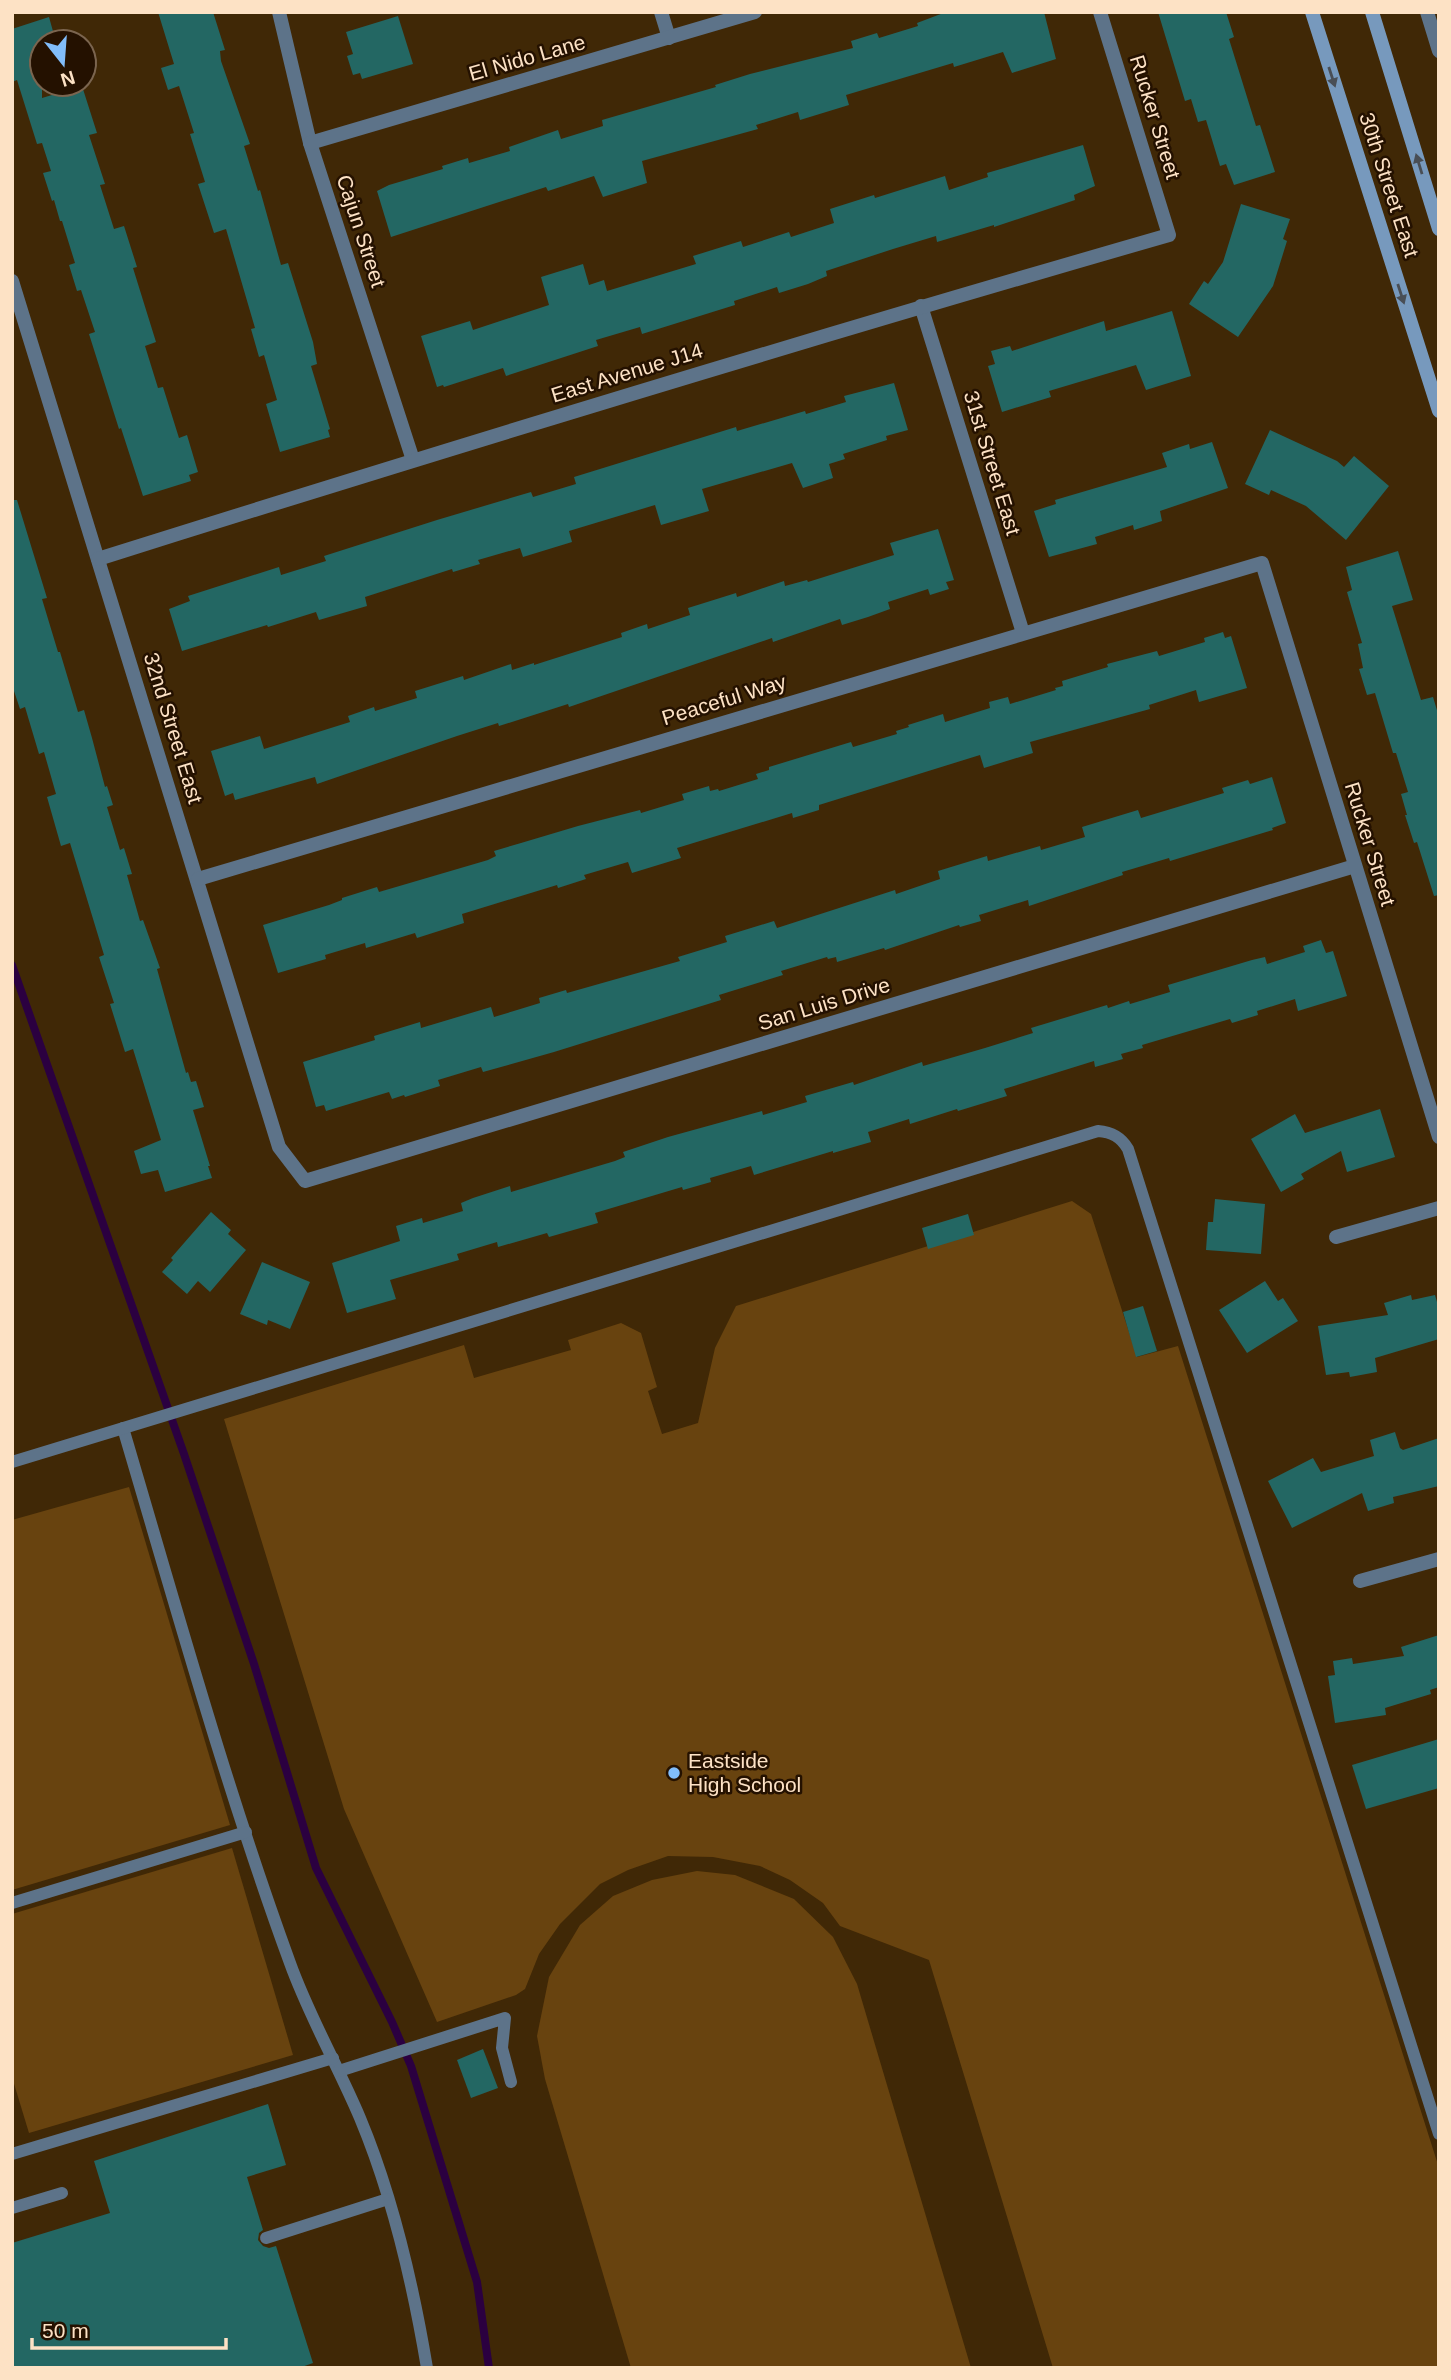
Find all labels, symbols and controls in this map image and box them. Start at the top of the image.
north arrow [28,28,98,98]
street label: El Nido Lane [466,30,588,85]
street label: Rucker Street [1126,52,1185,182]
text: N [58,67,77,91]
one-way arrow [1328,67,1338,88]
street label: 30th Street East [1355,110,1424,260]
one-way arrow [1413,153,1423,174]
street label: Cajun Street [333,172,390,290]
one-way arrow [1397,284,1407,305]
street label: East Avenue J14 [548,338,706,407]
street label: 31st Street East [960,388,1025,538]
street label: 32nd Street East [140,650,207,806]
street label: Peaceful Way [659,670,789,729]
street label: Rucker Street [1341,779,1400,909]
street label: San Luis Drive [755,973,893,1034]
place label: Eastside High School [688,1749,801,1796]
marker: Eastside High School [666,1765,682,1781]
scale bar [32,2306,226,2350]
text: 50 m [42,2319,89,2342]

